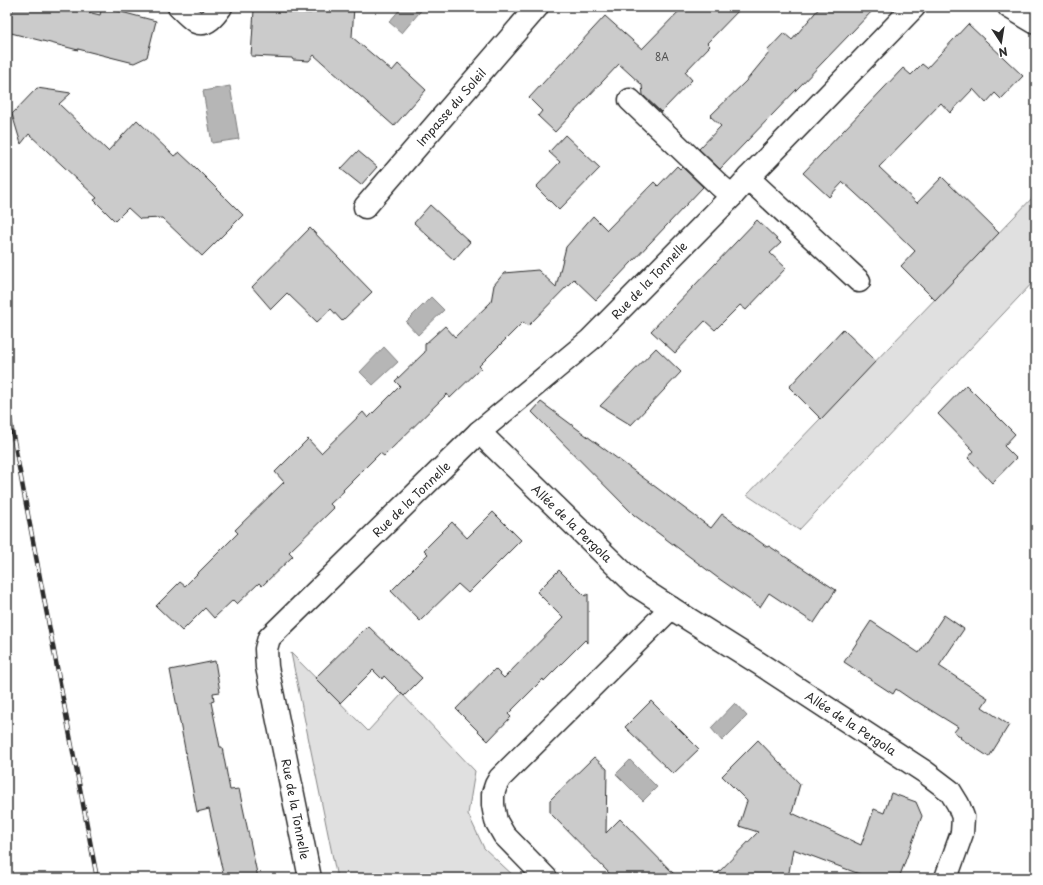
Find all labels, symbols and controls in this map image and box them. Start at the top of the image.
north arrow [981,22,1021,62]
text: N [997,43,1009,62]
house number: 8A [655,49,669,64]
street label: Impasse du Soleil [412,64,490,150]
street label: Rue de la Tonnelle [607,237,691,323]
street label: Rue de la Tonnelle [368,457,454,541]
street label: Allée de la Pergola [528,480,617,567]
street label: Allée de la Pergola [802,687,901,760]
street label: Rue de la Tonnelle [277,757,315,861]

